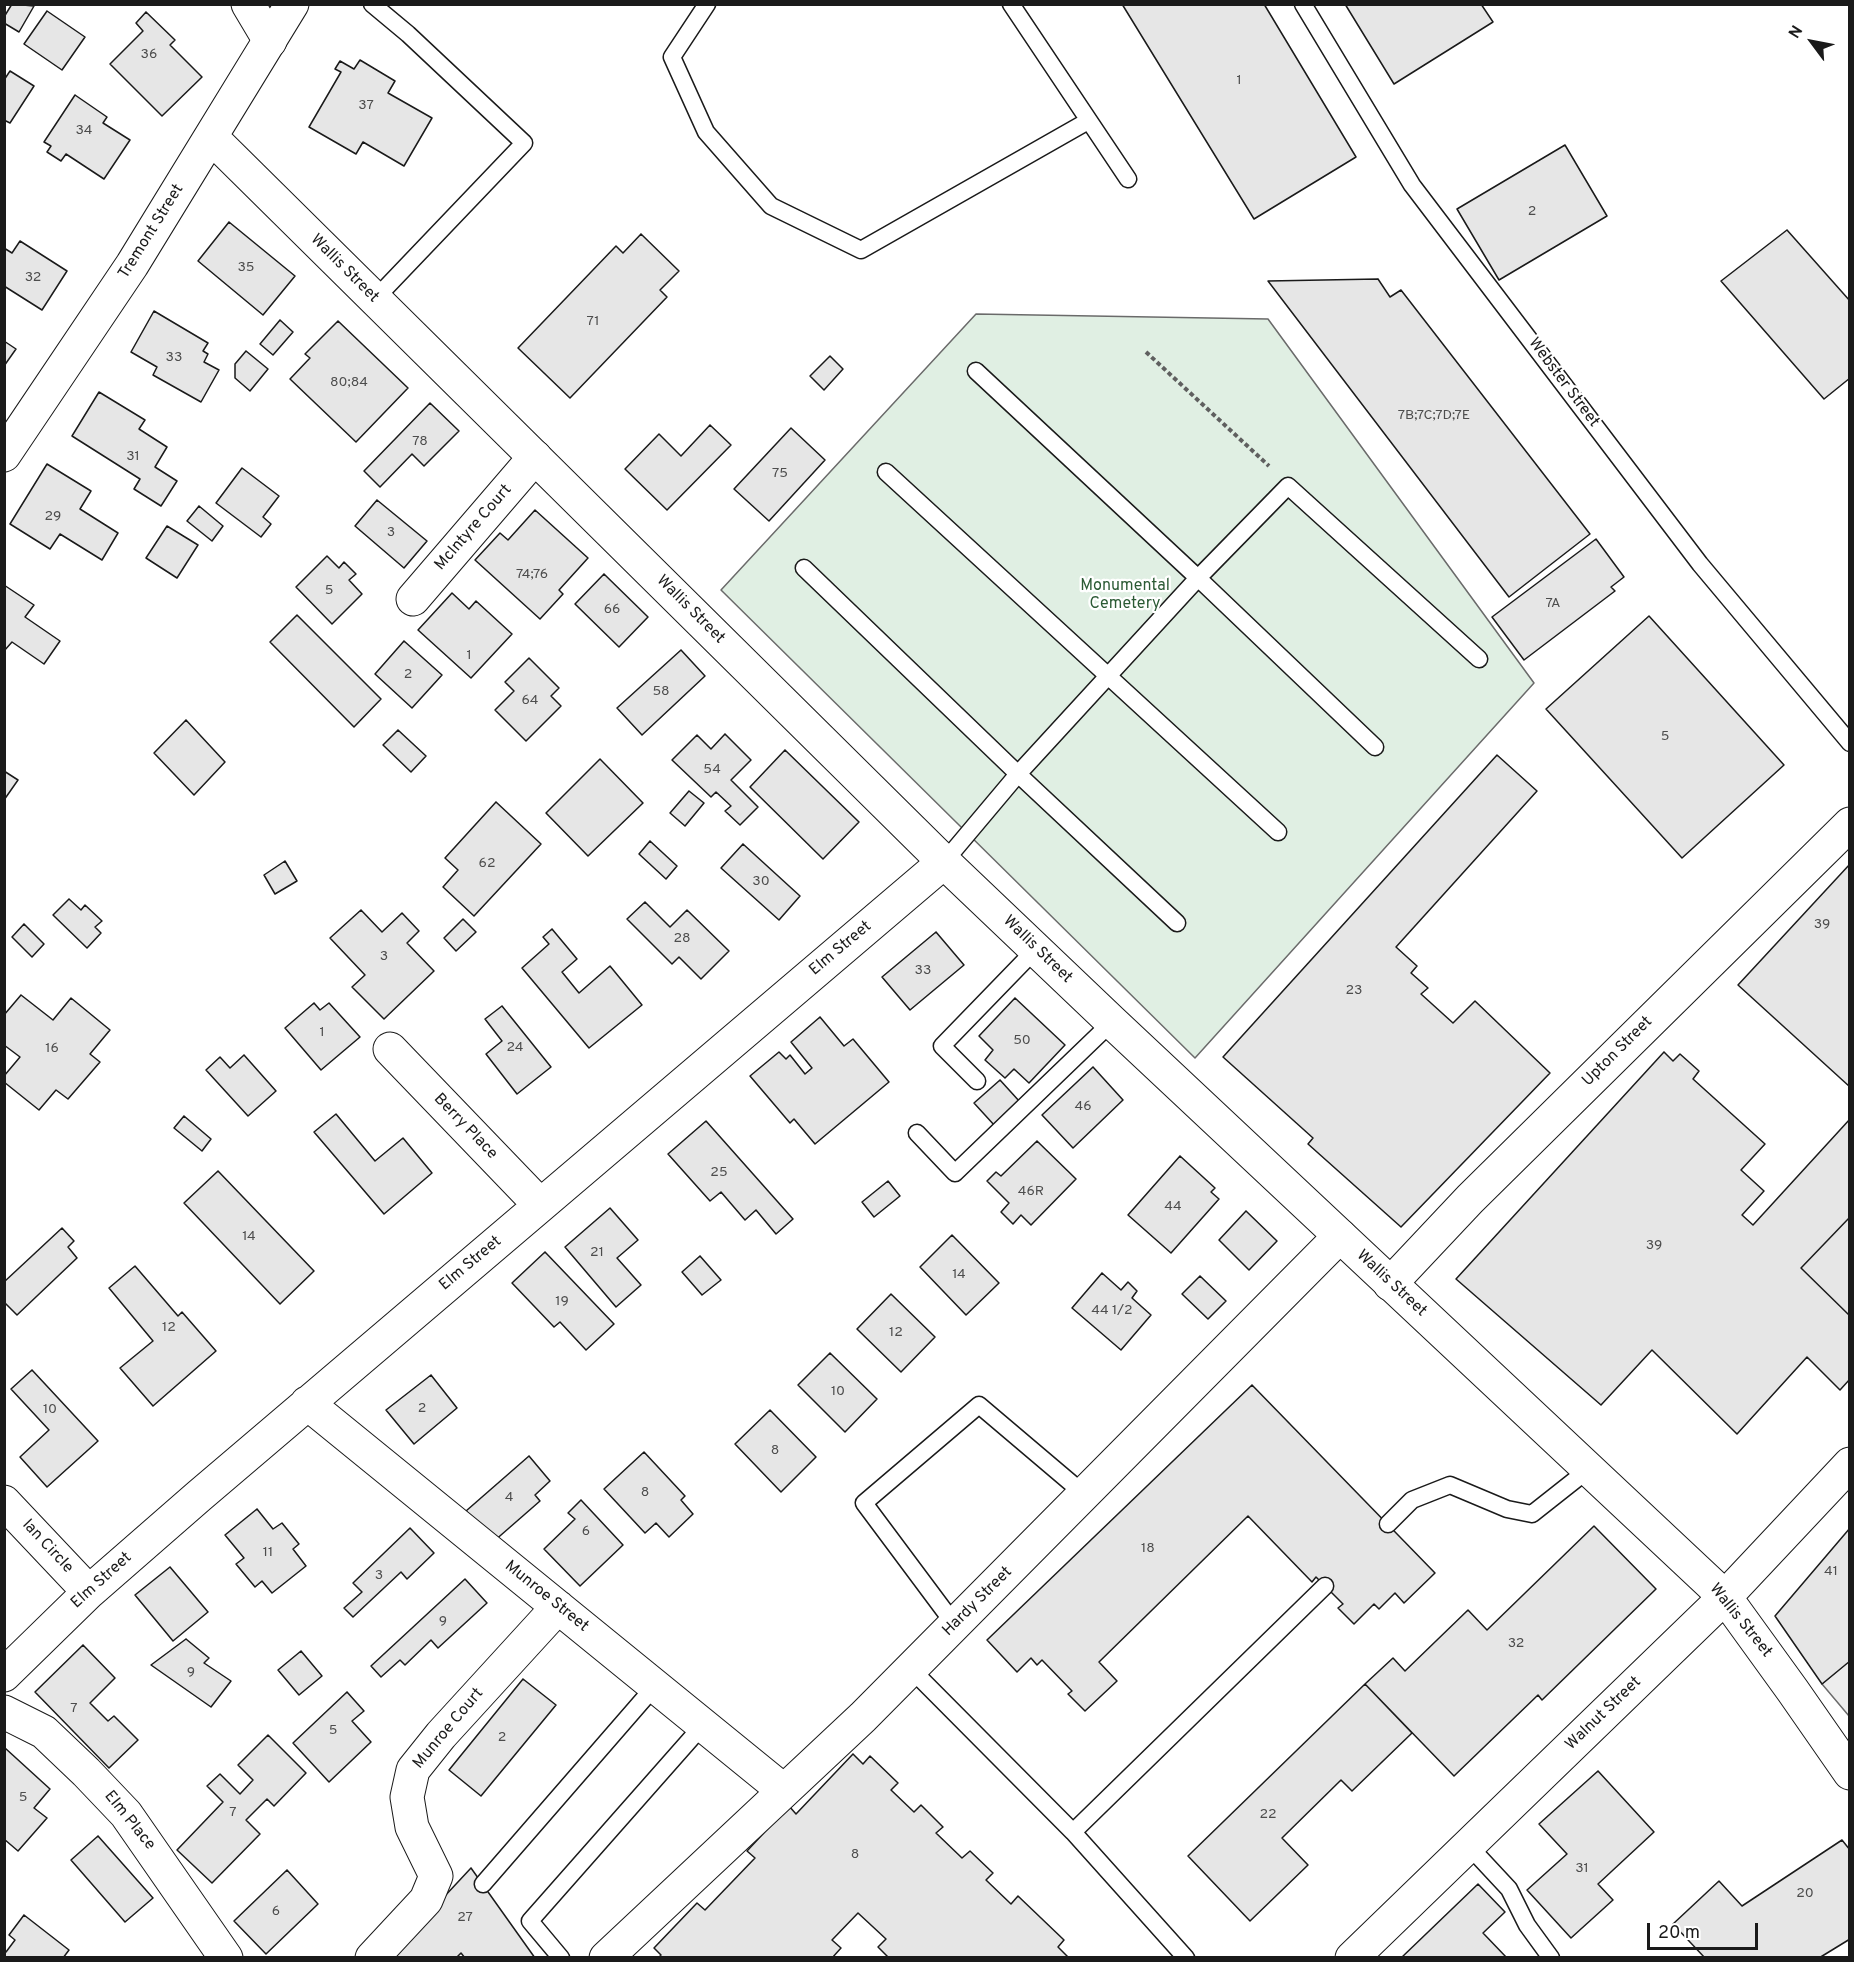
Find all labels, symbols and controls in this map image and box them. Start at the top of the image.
north arrow [1782,12,1842,72]
text: N [1785,22,1808,43]
house number: 36 [141,47,157,63]
house number: 1 [1236,73,1242,89]
house number: 37 [358,98,374,114]
house number: 34 [75,123,93,139]
street label: Tremont Street [115,181,189,283]
house number: 2 [1528,204,1536,220]
street label: Wallis Street [306,231,382,307]
house number: 35 [237,260,255,276]
house number: 32 [25,270,41,286]
house number: 71 [587,314,599,330]
street label: Webster Street [1523,335,1603,431]
house number: 33 [166,350,182,366]
house number: 80;84 [330,375,368,391]
house number: 7B;7C;7D;7E [1398,408,1470,424]
house number: 78 [412,434,428,450]
house number: 31 [126,449,140,465]
house number: 75 [772,466,788,482]
street label: McIntyre Court [431,481,517,575]
house number: 29 [45,509,61,525]
house number: 3 [387,525,395,541]
house number: 74;76 [516,567,548,583]
street label: Wallis Street [652,572,728,648]
park label: Monumental Cemetery [1080,577,1170,615]
house number: 5 [325,583,333,599]
house number: 7A [1545,596,1561,612]
house number: 66 [604,602,620,618]
house number: 1 [466,648,472,664]
house number: 2 [404,667,412,683]
house number: 58 [652,684,670,700]
house number: 64 [521,693,539,709]
house number: 5 [1661,729,1669,745]
house number: 54 [703,762,721,778]
house number: 62 [479,856,495,872]
house number: 30 [752,874,770,890]
street label: Wallis Street [998,912,1076,988]
street label: Elm Street [806,917,876,981]
house number: 39 [1814,917,1830,933]
house number: 28 [673,931,691,947]
house number: 3 [380,949,388,965]
house number: 33 [915,963,931,979]
house number: 23 [1346,983,1362,999]
street label: Upton Street [1579,1013,1657,1091]
house number: 1 [319,1025,325,1041]
house number: 50 [1013,1033,1031,1049]
house number: 24 [506,1040,524,1056]
house number: 16 [45,1041,59,1057]
street label: Berry Place [429,1090,501,1164]
house number: 46 [1074,1099,1092,1115]
house number: 25 [710,1165,728,1181]
house number: 46R [1018,1184,1044,1200]
house number: 44 [1164,1199,1182,1215]
house number: 14 [242,1229,256,1245]
street label: Elm Street [436,1232,506,1296]
house number: 39 [1646,1238,1662,1254]
house number: 21 [590,1245,604,1261]
street label: Wallis Street [1352,1247,1430,1321]
house number: 14 [952,1267,966,1283]
house number: 19 [555,1294,569,1310]
house number: 44 1/2 [1091,1303,1133,1319]
house number: 12 [162,1320,176,1336]
house number: 12 [889,1325,903,1341]
house number: 10 [831,1384,845,1400]
house number: 2 [418,1401,426,1417]
house number: 10 [43,1402,57,1418]
house number: 8 [771,1443,779,1459]
house number: 8 [641,1485,649,1501]
house number: 4 [505,1490,513,1506]
street label: Ian Circle [17,1516,77,1578]
house number: 6 [582,1524,590,1540]
house number: 18 [1141,1541,1155,1557]
house number: 11 [263,1545,273,1561]
street label: Elm Street [68,1549,136,1613]
street label: Munroe Street [500,1557,592,1637]
street label: Hardy Street [939,1563,1017,1641]
house number: 41 [1824,1564,1838,1580]
house number: 3 [375,1568,383,1584]
street label: Wallis Street [1704,1580,1776,1662]
house number: 9 [439,1614,447,1630]
house number: 32 [1508,1636,1524,1652]
house number: 9 [187,1665,195,1681]
street label: Walnut Street [1562,1673,1646,1755]
street label: Munroe Court [410,1685,488,1773]
house number: 7 [70,1701,78,1717]
house number: 5 [329,1723,337,1739]
house number: 2 [498,1730,506,1746]
street label: Elm Place [99,1787,159,1855]
house number: 5 [19,1790,27,1806]
house number: 7 [229,1805,237,1821]
house number: 22 [1259,1807,1277,1823]
house number: 8 [851,1847,859,1863]
house number: 31 [1575,1861,1589,1877]
house number: 20 [1796,1886,1814,1902]
house number: 6 [272,1904,280,1920]
house number: 27 [457,1910,473,1926]
scale bar [1650,1911,1761,1949]
text: 20 m [1658,1922,1700,1945]

